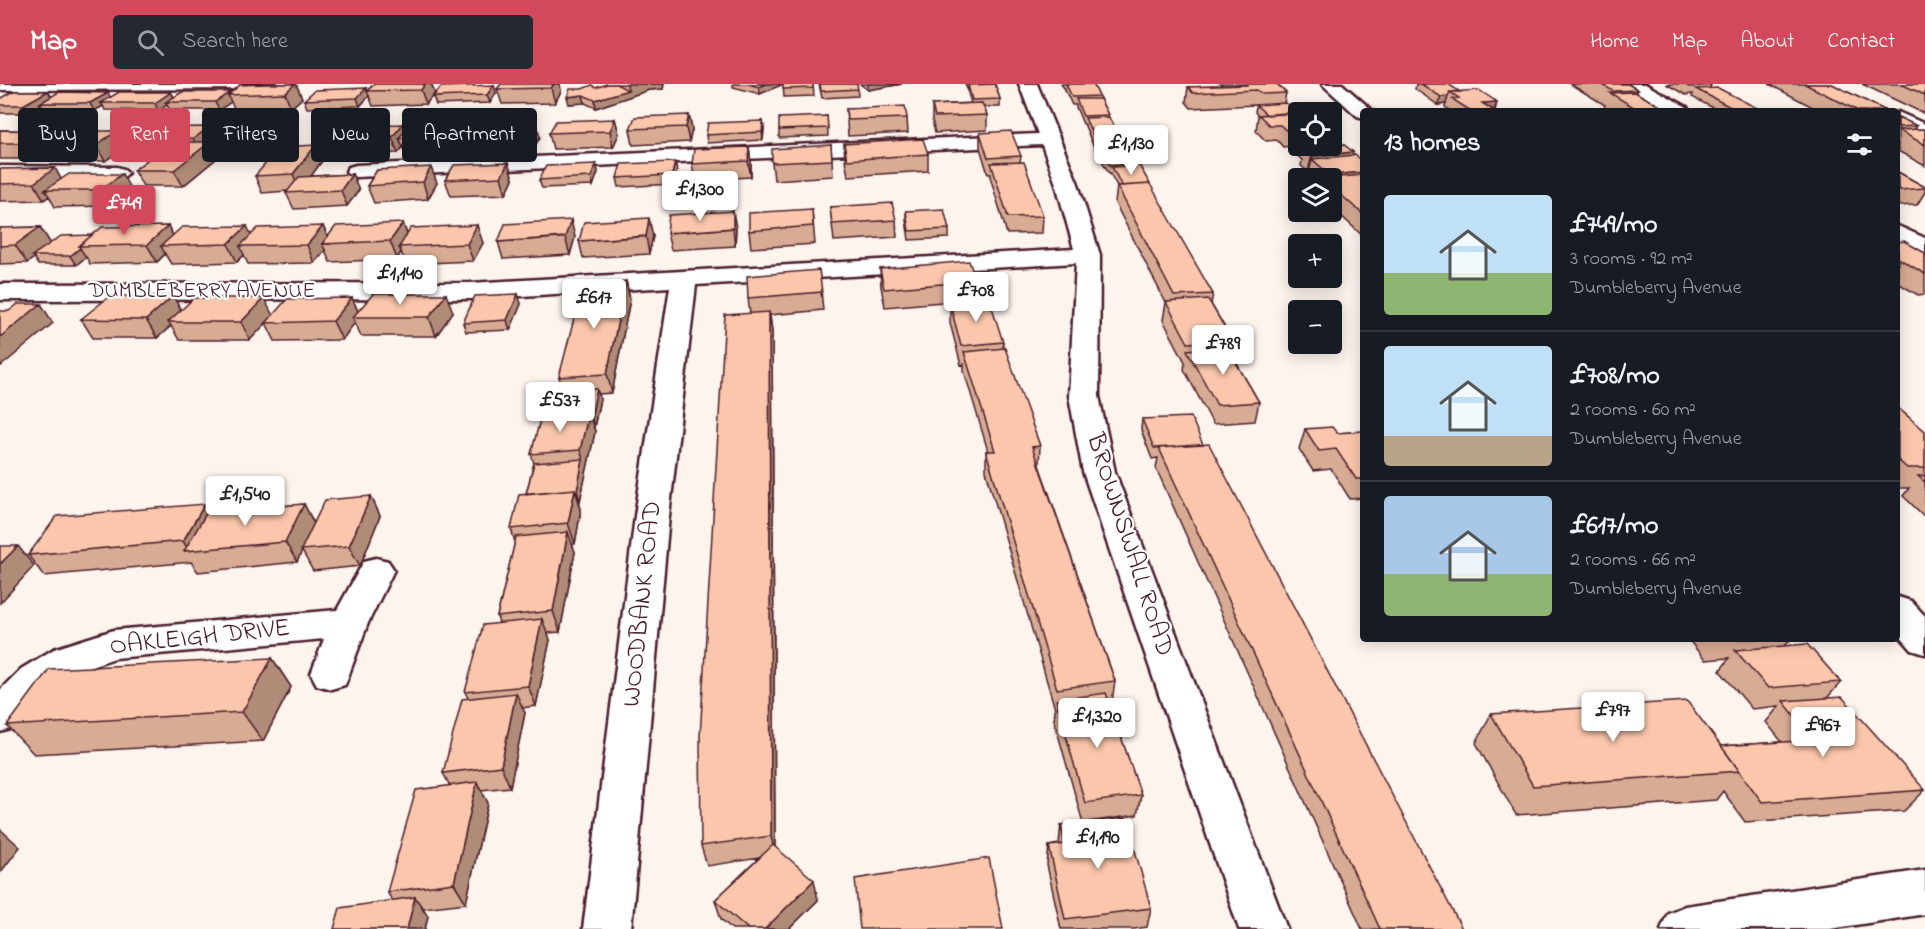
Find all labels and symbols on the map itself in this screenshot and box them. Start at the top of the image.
pin: £1,130 [1082,125,1180,176]
pin: £1,300 [651,171,749,222]
pin: £749 [88,185,160,236]
pin: £1,140 [351,255,449,306]
pin: £708 [940,272,1012,323]
street label: DUMBLEBERRY AVENUE [87,276,316,308]
pin: £617 [558,279,630,330]
pin: £789 [1187,325,1259,376]
pin: £537 [524,382,596,433]
street label: BROWNSWALL ROAD [1075,428,1183,661]
pin: £1,540 [196,476,294,527]
street label: WOODBANK ROAD [613,499,673,709]
street label: OAKLEIGH DRIVE [108,610,292,666]
pin: £797 [1577,692,1649,743]
pin: £1,320 [1048,698,1146,749]
pin: £967 [1787,707,1859,758]
pin: £1,190 [1049,819,1147,870]

